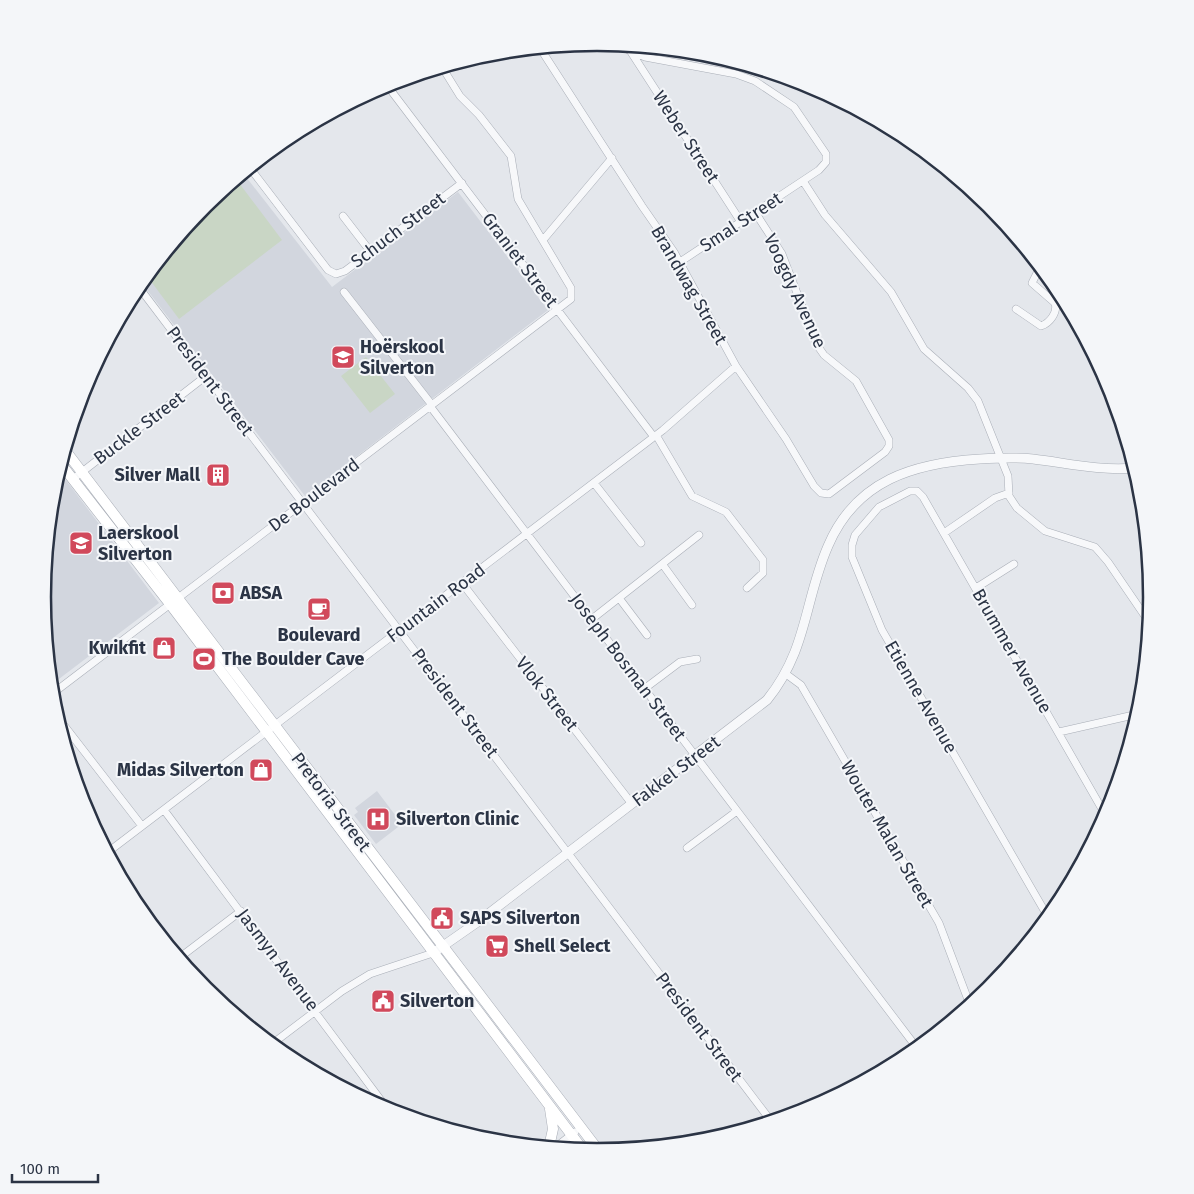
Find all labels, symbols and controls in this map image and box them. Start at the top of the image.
street label: Weber Street [648,87,724,188]
street label: Schuch Street [347,187,450,273]
street label: Smal Street [696,187,787,257]
street label: Graniet Street [477,208,563,312]
street label: Brandwag Street [646,222,732,349]
street label: Voogdy Avenue [759,230,831,352]
street label: President Street [162,322,259,440]
place label: Hoërskool Silverton [360,336,445,379]
school or university icon: Hoërskool Silverton [330,344,356,370]
street label: Buckle Street [89,386,189,469]
street label: De Boulevard [264,454,364,536]
building icon: Silver Mall [205,462,231,488]
place label: Silver Mall [114,464,201,486]
place label: Laerskool Silverton [98,522,179,565]
school or university icon: Laerskool Silverton [68,530,94,556]
street label: Fountain Road [382,559,490,647]
bank icon: ABSA [210,580,236,606]
place label: ABSA [239,582,283,604]
street label: Brummer Avenue [967,585,1057,717]
street label: Joseph Bosman Street [565,589,691,746]
cafe icon: Boulevard [306,596,332,622]
place label: Boulevard [277,624,361,646]
shop icon: Kwikfit [151,635,177,661]
place label: Kwikfit [89,637,147,659]
street label: Etienne Avenue [880,637,962,757]
street label: President Street [407,644,504,762]
sports icon: The Boulder Cave [191,646,217,672]
place label: The Boulder Cave [222,648,365,670]
street label: Vlok Street [511,652,583,736]
street label: Fakkel Street [628,730,725,811]
street label: Pretoria Street [287,748,376,856]
shop icon: Midas Silverton [248,757,274,783]
street label: Wouter Malan Street [836,757,938,912]
place label: Midas Silverton [117,759,244,781]
hospital icon: Silverton Clinic [365,806,391,832]
place label: Silverton Clinic [396,808,520,830]
street label: Jasmyn Avenue [232,904,324,1016]
public building icon: SAPS Silverton [429,905,455,931]
place label: SAPS Silverton [460,907,580,929]
supermarket icon: Shell Select [484,933,510,959]
place label: Shell Select [514,935,612,957]
street label: President Street [651,968,748,1086]
public building icon: Silverton [370,988,396,1014]
place label: Silverton [400,990,474,1012]
scale bar [12,1152,99,1184]
text: 100 m [20,1160,60,1178]

